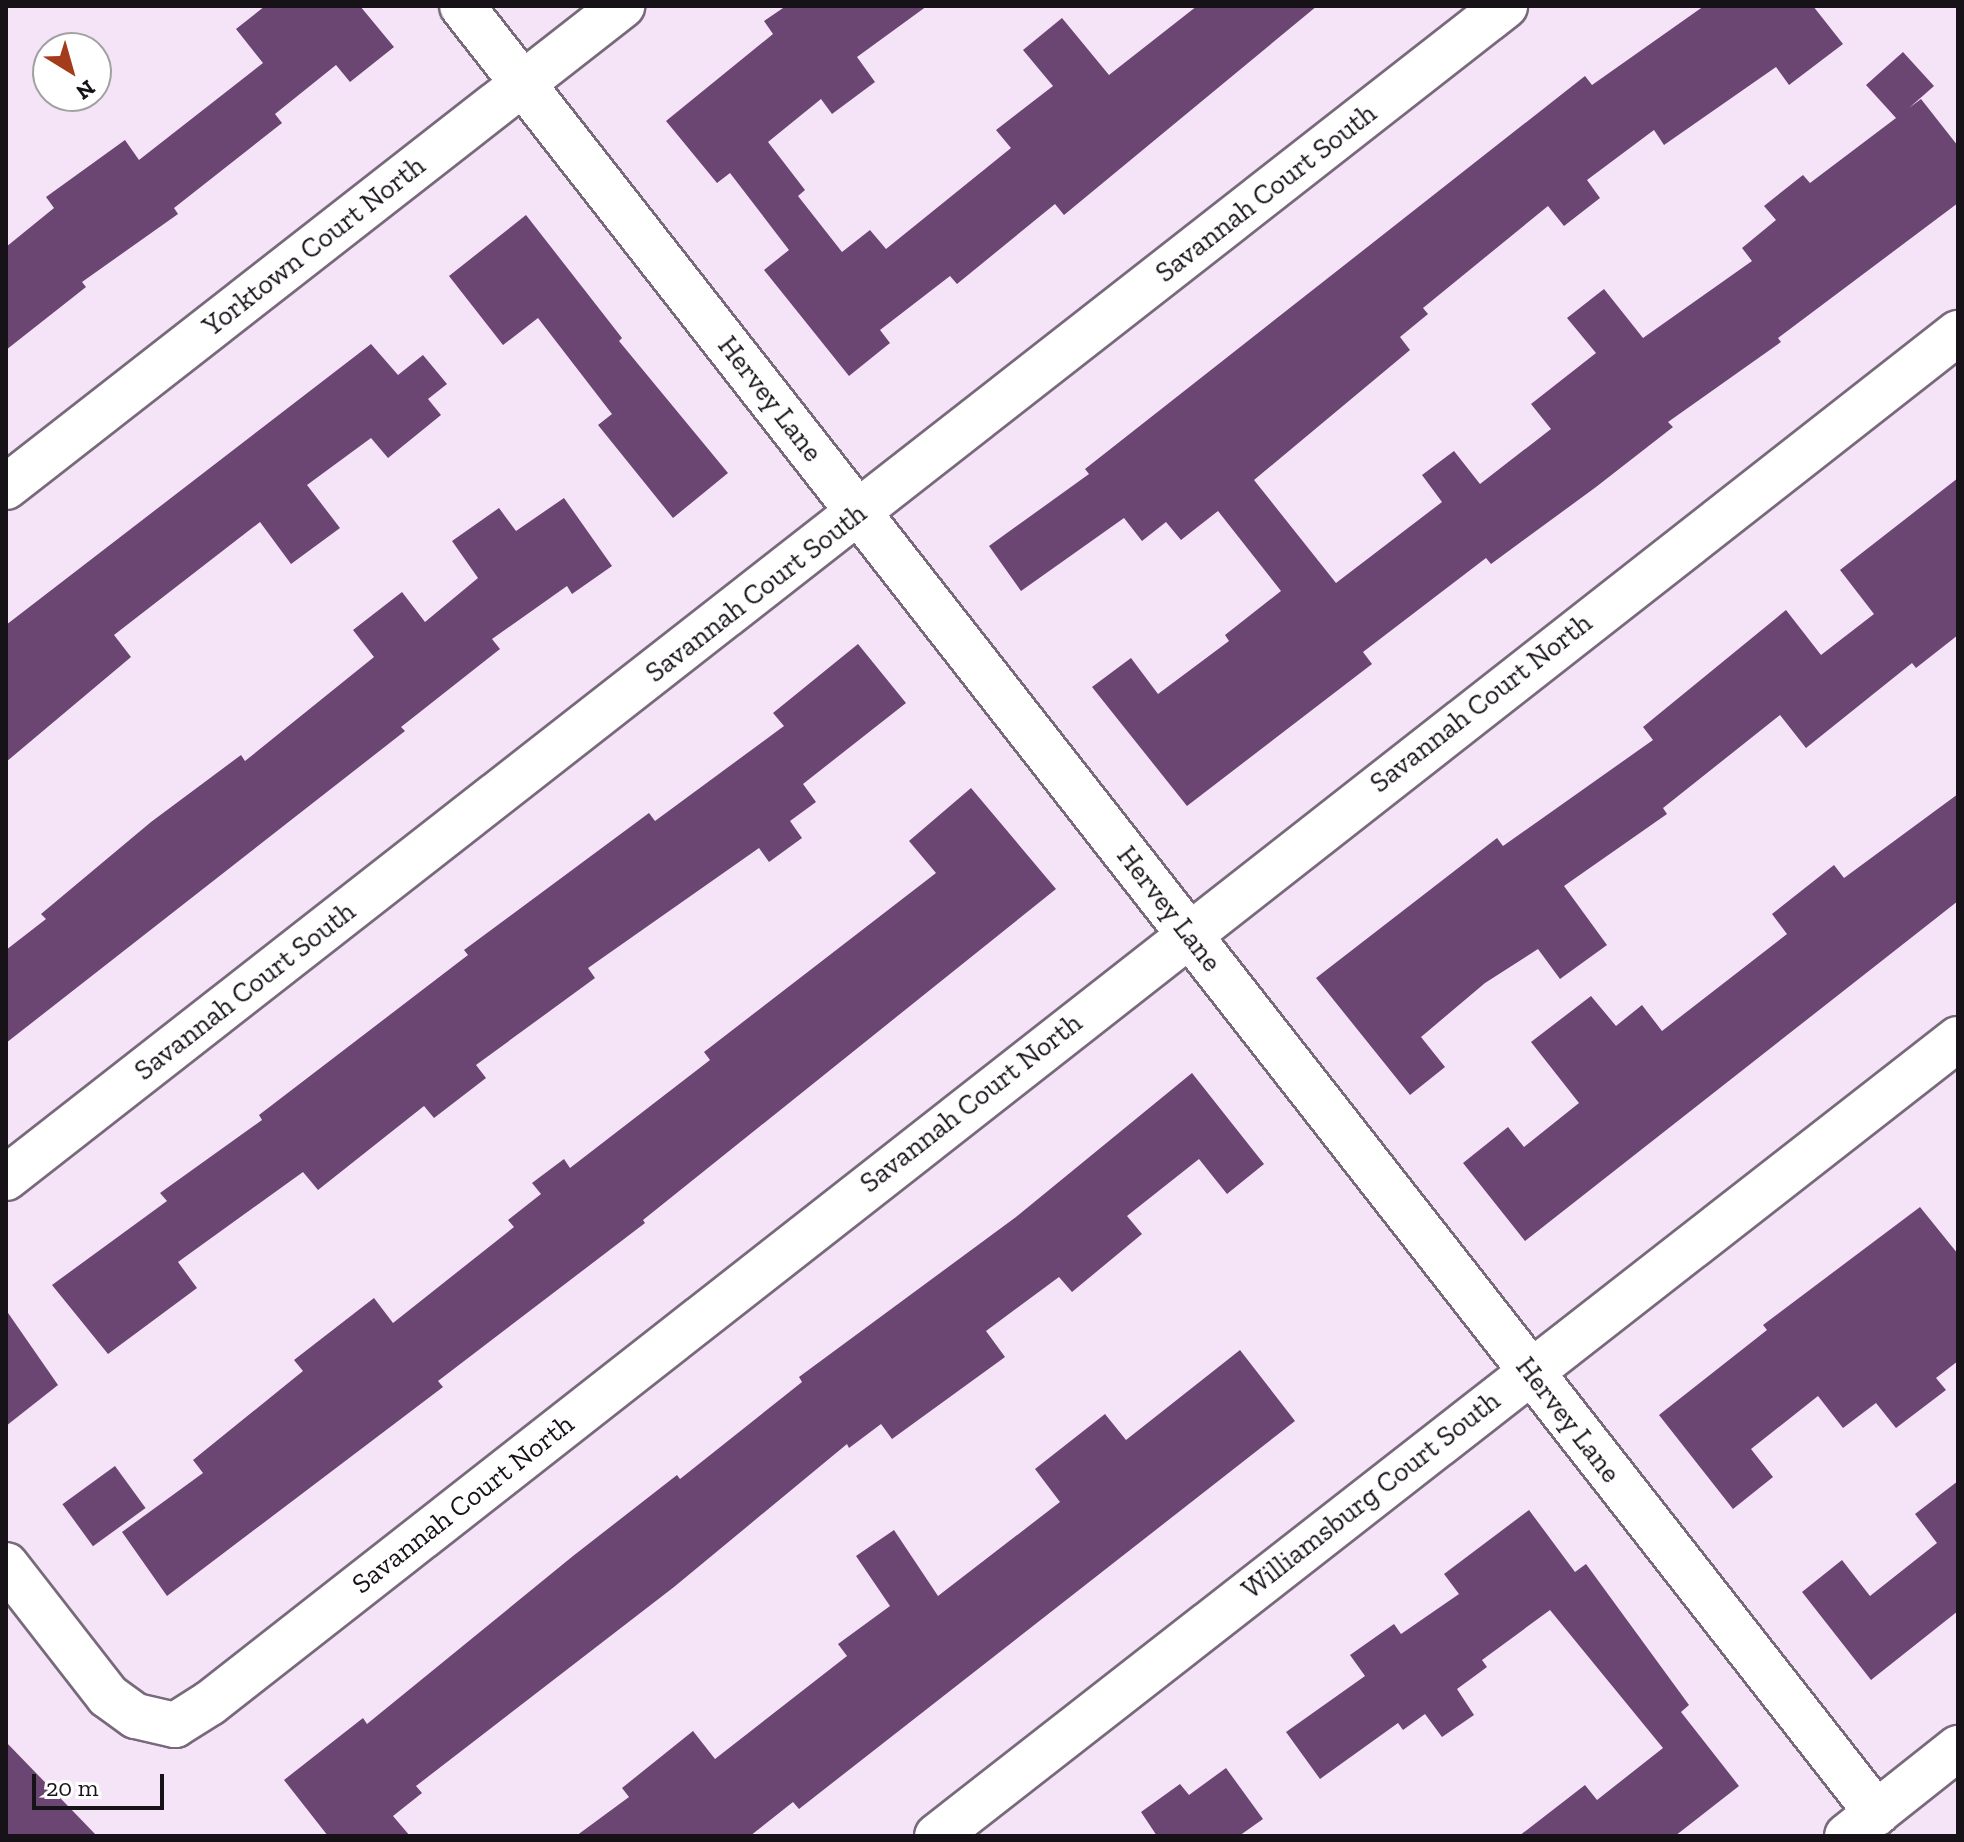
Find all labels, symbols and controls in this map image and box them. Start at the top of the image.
north arrow [32,32,112,112]
text: N [71,74,100,106]
street label: Savannah Court South [1149,96,1383,290]
street label: Yorktown Court North [196,149,432,343]
street label: Hervey Lane [710,329,830,469]
street label: Savannah Court South [639,496,873,690]
street label: Savannah Court North [1363,606,1599,800]
street label: Hervey Lane [1109,839,1229,979]
street label: Savannah Court South [128,894,362,1088]
street label: Savannah Court North [853,1006,1089,1200]
street label: Hervey Lane [1508,1350,1628,1490]
street label: Williamsburg Court South [1235,1384,1507,1606]
street label: Savannah Court North [345,1407,581,1601]
scale bar [36,1758,168,1808]
text: 20 m [46,1773,98,1802]

